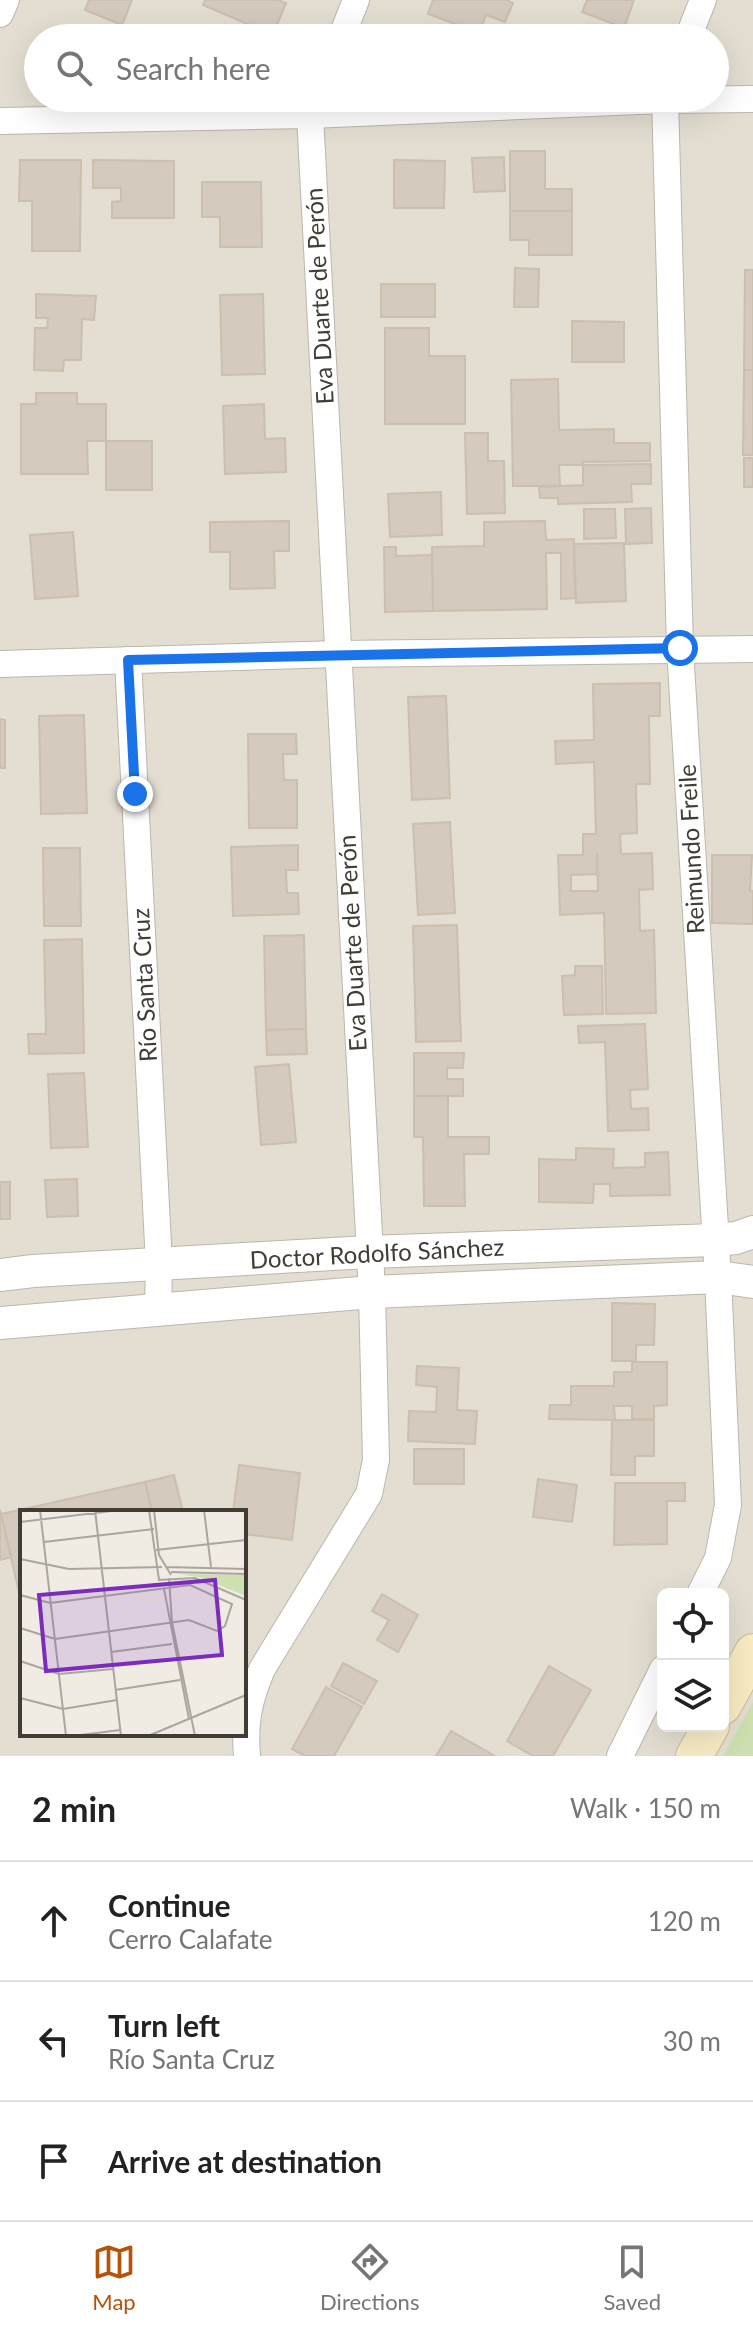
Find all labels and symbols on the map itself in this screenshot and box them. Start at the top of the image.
street label: Eva Duarte de Perón [298,187,339,405]
route start [662,630,698,666]
street label: Reimundo Freile [672,763,709,935]
route end [117,776,153,812]
street label: Eva Duarte de Perón [331,834,372,1052]
street label: Río Santa Cruz [125,907,162,1063]
street label: Doctor Rodolfo Sánchez [249,1231,505,1274]
inset map [20,1510,246,1736]

